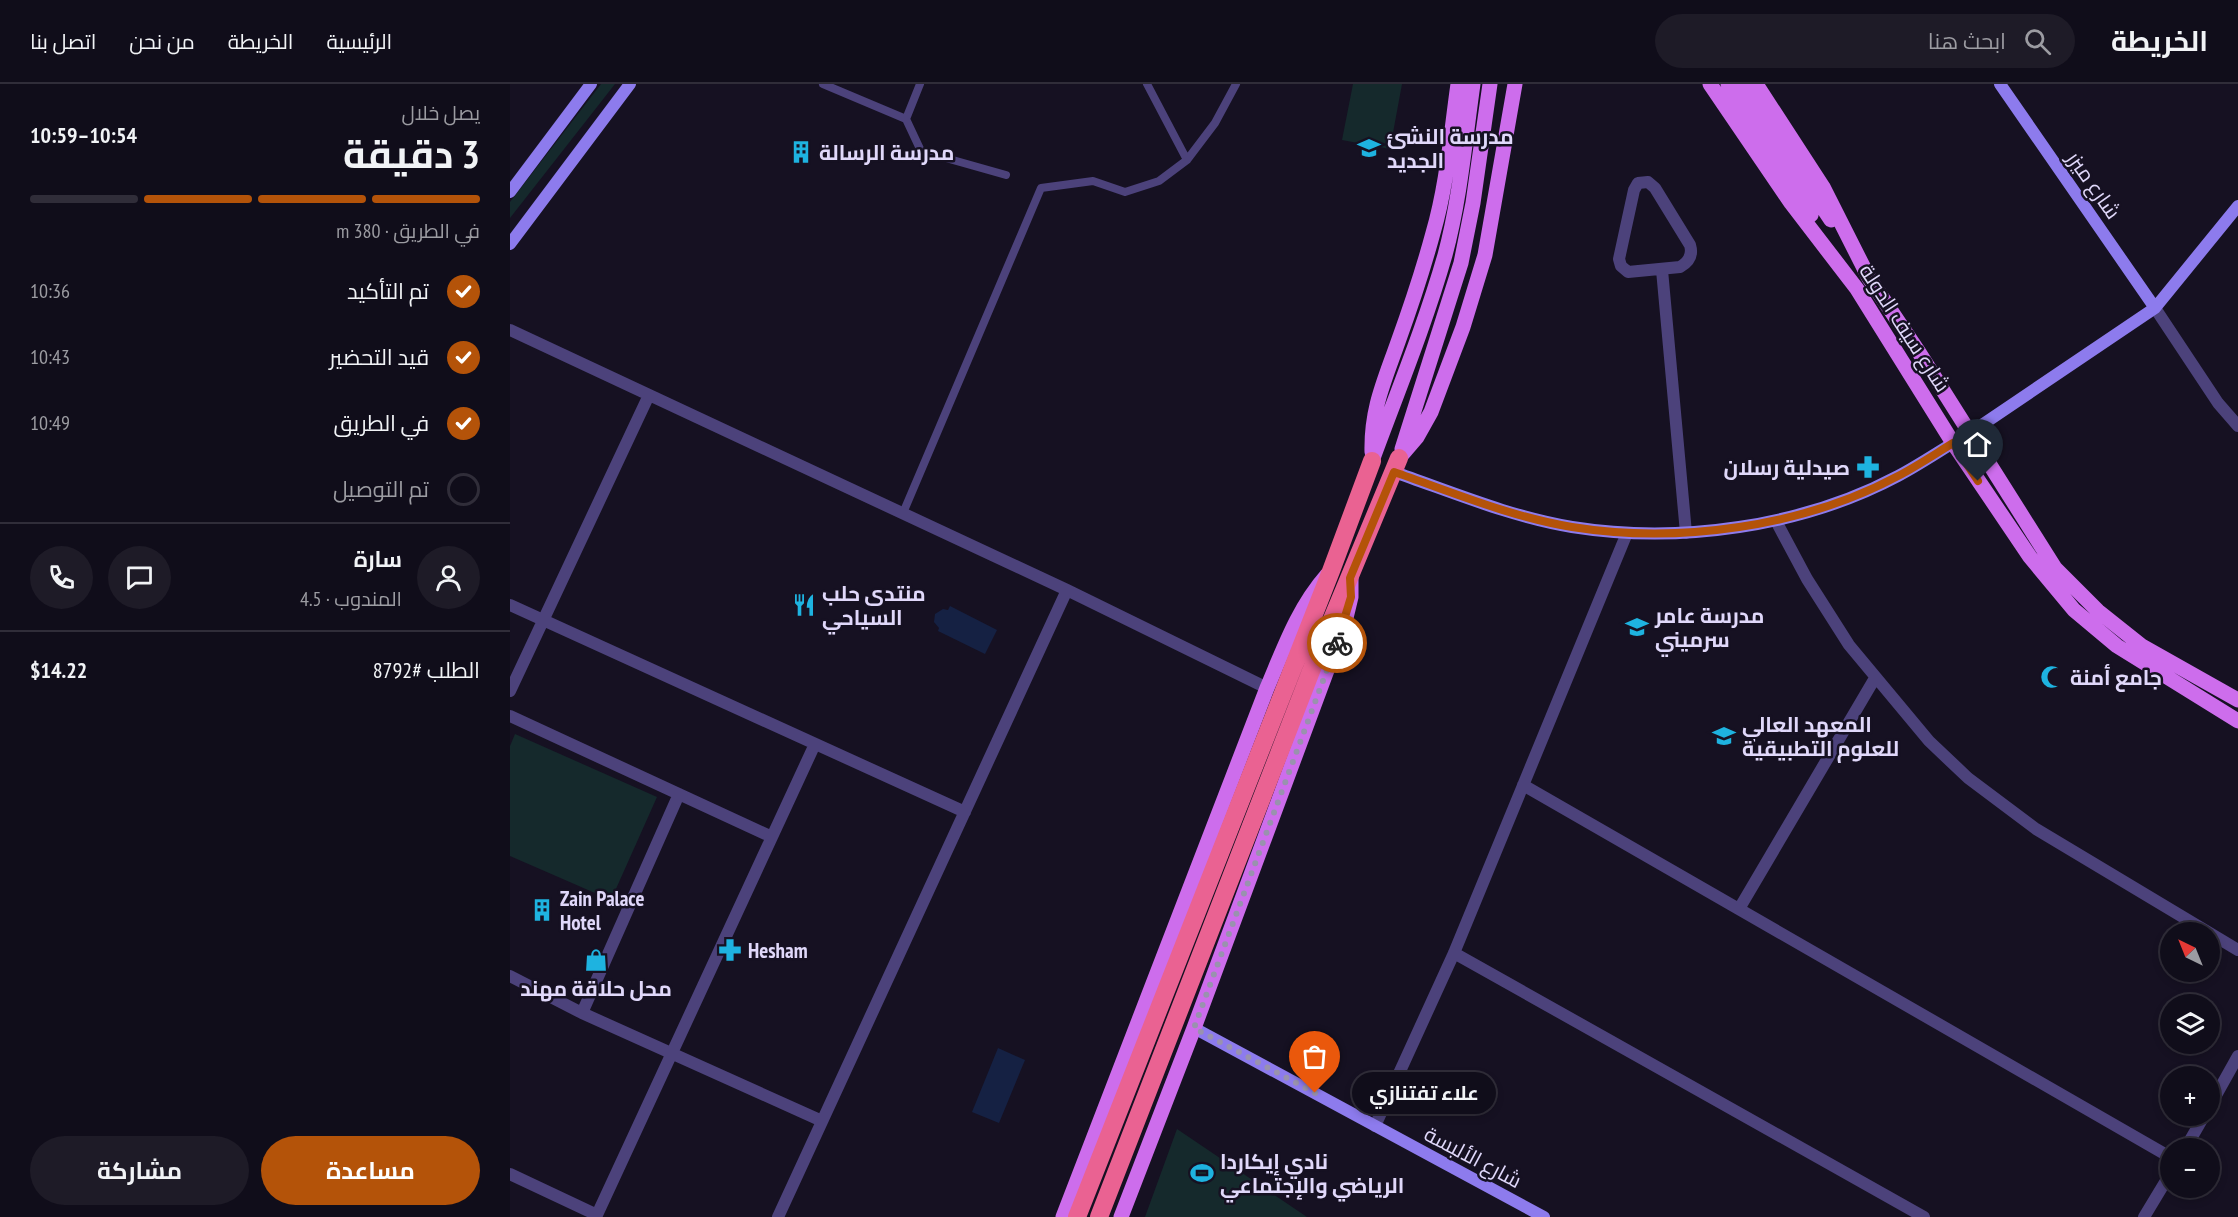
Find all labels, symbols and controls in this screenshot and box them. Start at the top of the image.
search box [1655,14,2075,68]
text: الخريطة [2111,22,2208,59]
icon: search [2021,25,2054,58]
text: ابحث هنا [1928,27,2006,55]
text: اتصل بنا [30,28,96,55]
text: من نحن [129,28,195,55]
text: الخريطة [228,28,293,55]
text: الرئيسية [326,28,392,55]
text: يصل خلال [402,100,480,126]
text: 10:54–10:59 [30,121,137,149]
place label: مدرسة النشئ الجديد [1387,123,1514,174]
text: 3 دقيقة [343,128,480,179]
school or university icon: مدرسة النشئ الجديد [1356,135,1382,161]
building icon: مدرسة الرسالة [788,139,814,165]
place label: مدرسة الرسالة [819,139,954,166]
street label: شارع ميزر [2060,145,2127,225]
text: في الطريق · 380 m [336,218,480,244]
street label: شارع سيف الدولة [1853,259,1956,398]
icon: check [447,275,480,308]
text: تم التأكيد [347,277,429,305]
text: 10:36 [30,278,70,304]
icon: check [447,341,480,374]
text: قيد التحضير [329,343,429,371]
text: 10:43 [30,344,70,370]
icon: check [447,407,480,440]
text: في الطريق [334,409,429,437]
text: 10:49 [30,410,70,436]
pin [1952,419,2003,481]
icon: home [1961,428,1994,461]
place label: صيدلية رسلان [1723,454,1850,481]
pharmacy icon: صيدلية رسلان [1855,454,1881,480]
text: تم التوصيل [333,475,429,503]
text: سارة [354,545,402,573]
button: phone [30,546,93,609]
button: chat [108,546,171,609]
button: person [417,546,480,609]
place label: منتدى حلب السياحي [822,580,926,635]
text: المندوب · 4.5 [300,586,402,612]
restaurant icon: منتدى حلب السياحي [791,592,817,618]
place label: مدرسة عامر سرميني [1654,602,1764,657]
courier [1307,613,1367,673]
school or university icon: مدرسة عامر سرميني [1624,614,1650,640]
icon: bike [1321,627,1354,660]
text: $14.22 [30,656,87,684]
text: الطلب #8792 [373,656,480,684]
mosque icon: جامع أمنة [2039,664,2065,690]
place label: جامع أمنة [2070,664,2162,692]
place label: المعهد العالي للعلوم التطبيقية [1742,711,1899,763]
school or university icon: المعهد العالي للعلوم التطبيقية [1711,723,1737,749]
place label: Zain Palace Hotel [560,885,644,936]
building icon: Zain Palace Hotel [529,897,555,923]
north arrow [2160,922,2220,982]
map controls [2160,922,2220,1198]
pharmacy icon: Hesham [717,937,743,963]
place label: Hesham [748,937,808,964]
shop icon: محل حلاقة مهند [583,947,609,973]
place label: محل حلاقة مهند [520,975,672,1002]
button: layers [2160,994,2220,1054]
pin [1289,1031,1340,1093]
icon: bag [1298,1040,1331,1073]
button: + [2160,1066,2220,1126]
callout: علاء تفتنازي [1351,1072,1495,1114]
text: علاء تفتنازي [1369,1080,1479,1106]
street label: شارع الألبسة [1419,1120,1526,1195]
button: مشاركة [30,1136,249,1205]
button: مساعدة [261,1136,480,1205]
button: − [2160,1138,2220,1198]
place label: نادي إيكاردا الرياضي والإجتماعي [1220,1148,1404,1203]
sports icon: نادي إيكاردا الرياضي والإجتماعي [1189,1160,1215,1186]

